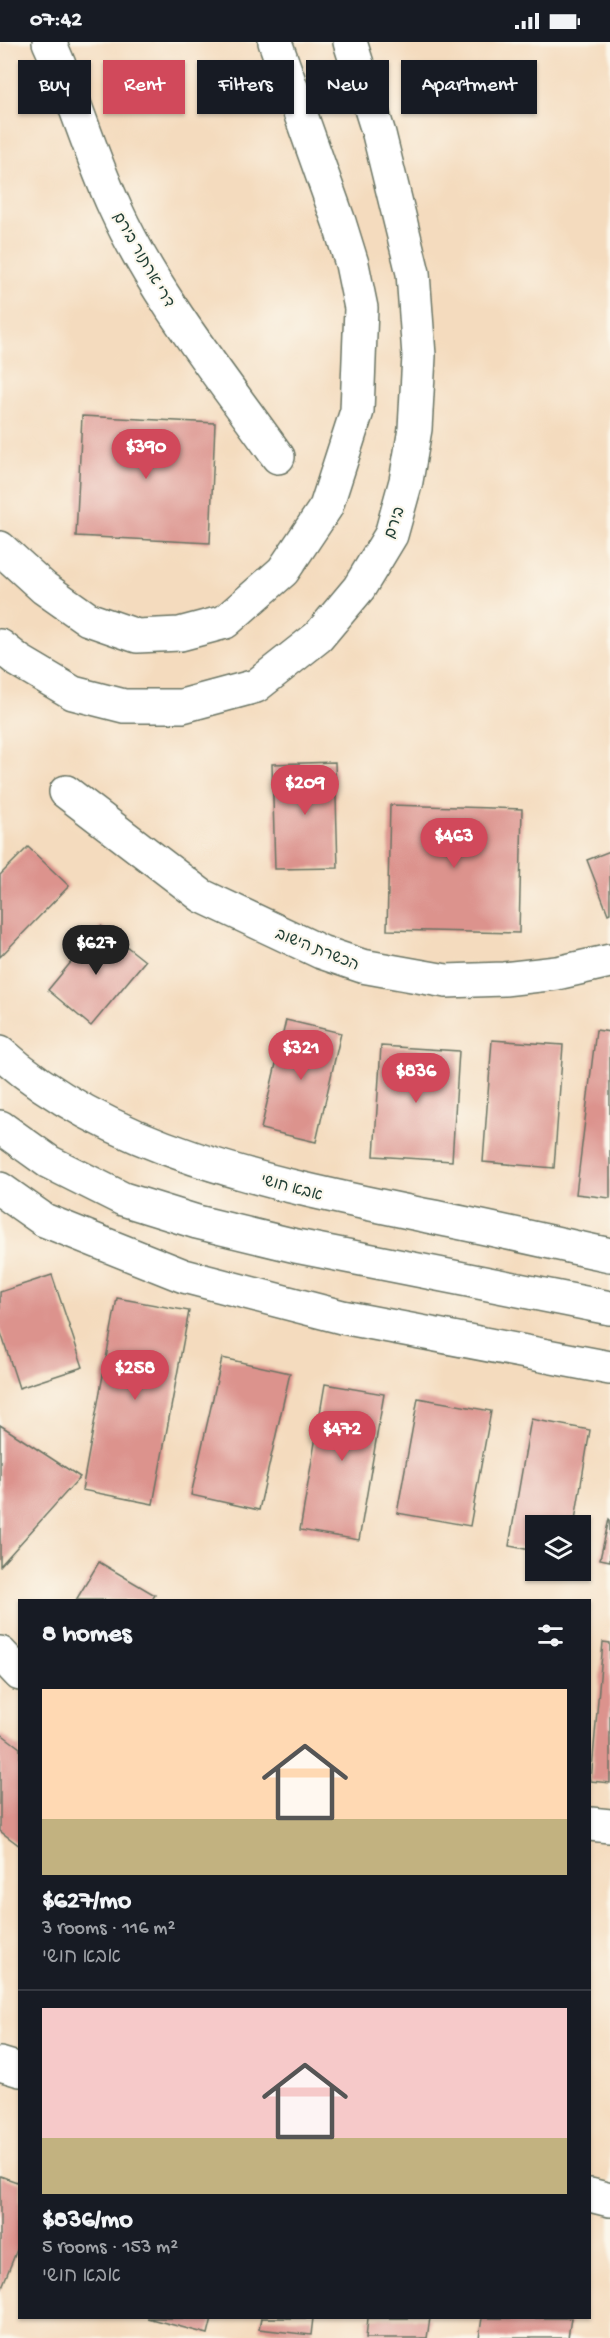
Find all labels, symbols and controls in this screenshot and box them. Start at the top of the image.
text: 07:42 [30,8,82,34]
chip: Buy [18,60,91,114]
chip: Rent [103,60,185,114]
chip: Filters [197,60,294,114]
chip: New [306,60,389,114]
chip: Apartment [401,60,537,114]
street label: דר' ארתור בירם [107,210,177,312]
pin: $390 [110,429,182,480]
text: $390 [126,437,166,460]
street label: בירם [382,505,411,542]
pin: $209 [269,765,341,816]
text: $209 [285,773,325,796]
pin: $463 [418,818,490,869]
text: $463 [435,826,473,849]
pin: $627 [60,925,132,976]
street label: הכשרת הישוב [272,926,361,977]
text: $627 [76,933,116,956]
pin: $321 [265,1030,337,1081]
text: $321 [282,1038,320,1061]
pin: $836 [380,1053,452,1104]
text: $836 [396,1061,436,1084]
street label: אבא חושי [258,1172,324,1207]
pin: $258 [99,1350,171,1401]
text: $258 [115,1358,155,1381]
pin: $472 [306,1411,378,1462]
text: $472 [323,1419,361,1442]
map controls [525,1515,591,1581]
button: layers [525,1515,591,1581]
icon: filters [534,1619,567,1652]
text: 8 homes [42,1620,131,1651]
icon: home [251,1728,359,1836]
text: $627/mo [42,1887,131,1918]
text: 3 rooms · 116 m² [42,1918,175,1941]
text: אבא חושי [42,1947,121,1970]
icon: home [251,2047,359,2155]
text: $836/mo [42,2206,133,2237]
text: 5 rooms · 153 m² [42,2237,178,2260]
text: אבא חושי [42,2266,121,2289]

